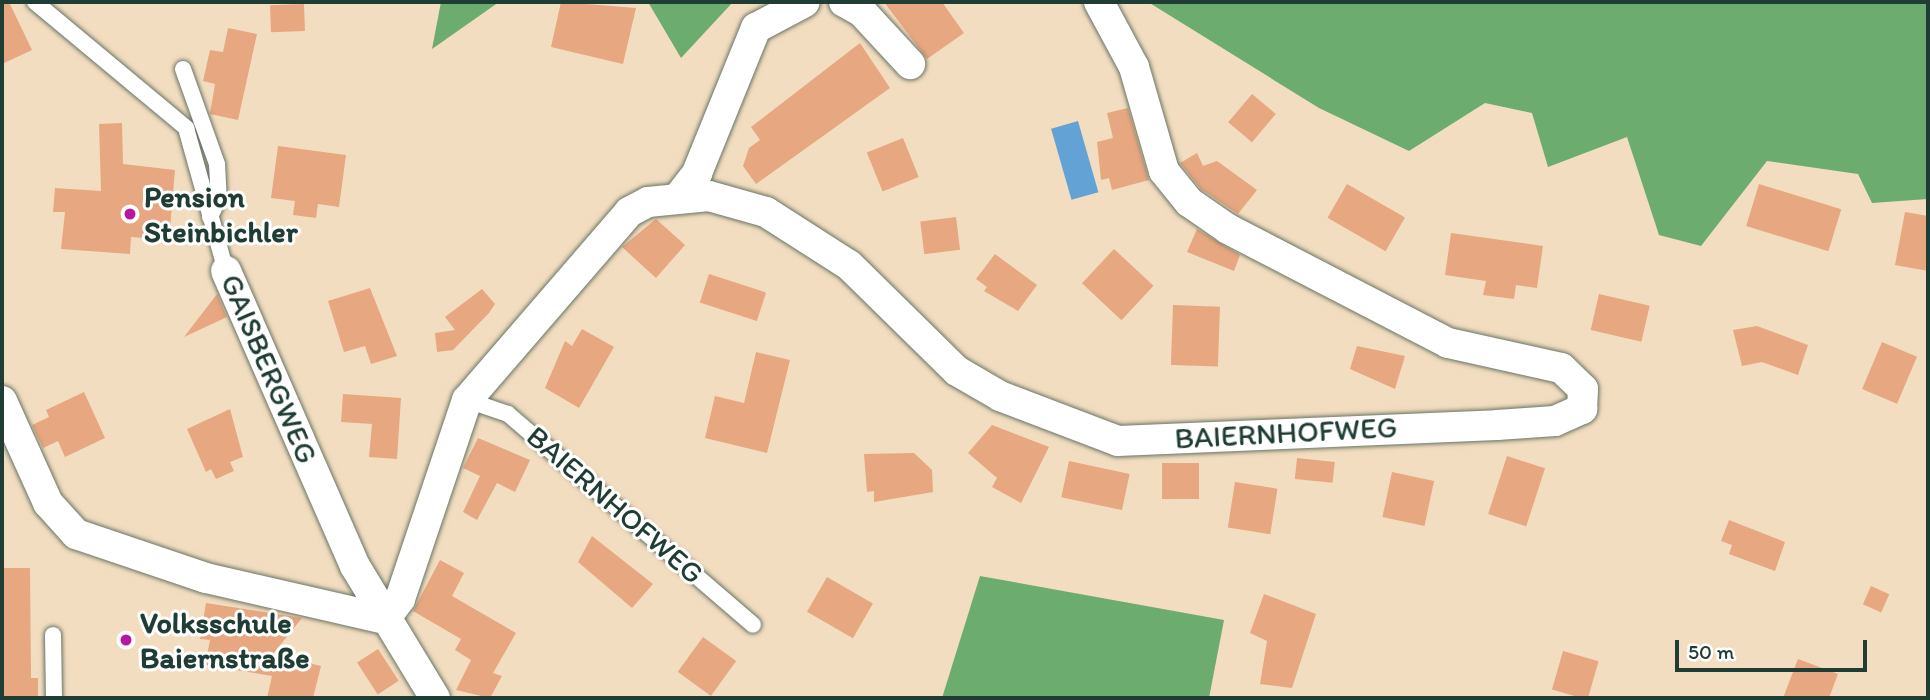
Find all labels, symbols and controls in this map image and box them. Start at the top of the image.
place label: Pension Steinbichler [144,179,298,249]
marker: Pension Steinbichler [122,206,138,222]
street label: GAISBERGWEG [213,269,325,469]
street label: BAIERNHOFWEG [1174,409,1398,457]
street label: BAIERNHOFWEG [519,418,711,592]
place label: Volksschule Baiernstraße [140,605,309,676]
scale bar [1678,626,1870,670]
marker: Volksschule Baiernstraße [118,632,134,648]
text: 50 m [1688,639,1734,664]

